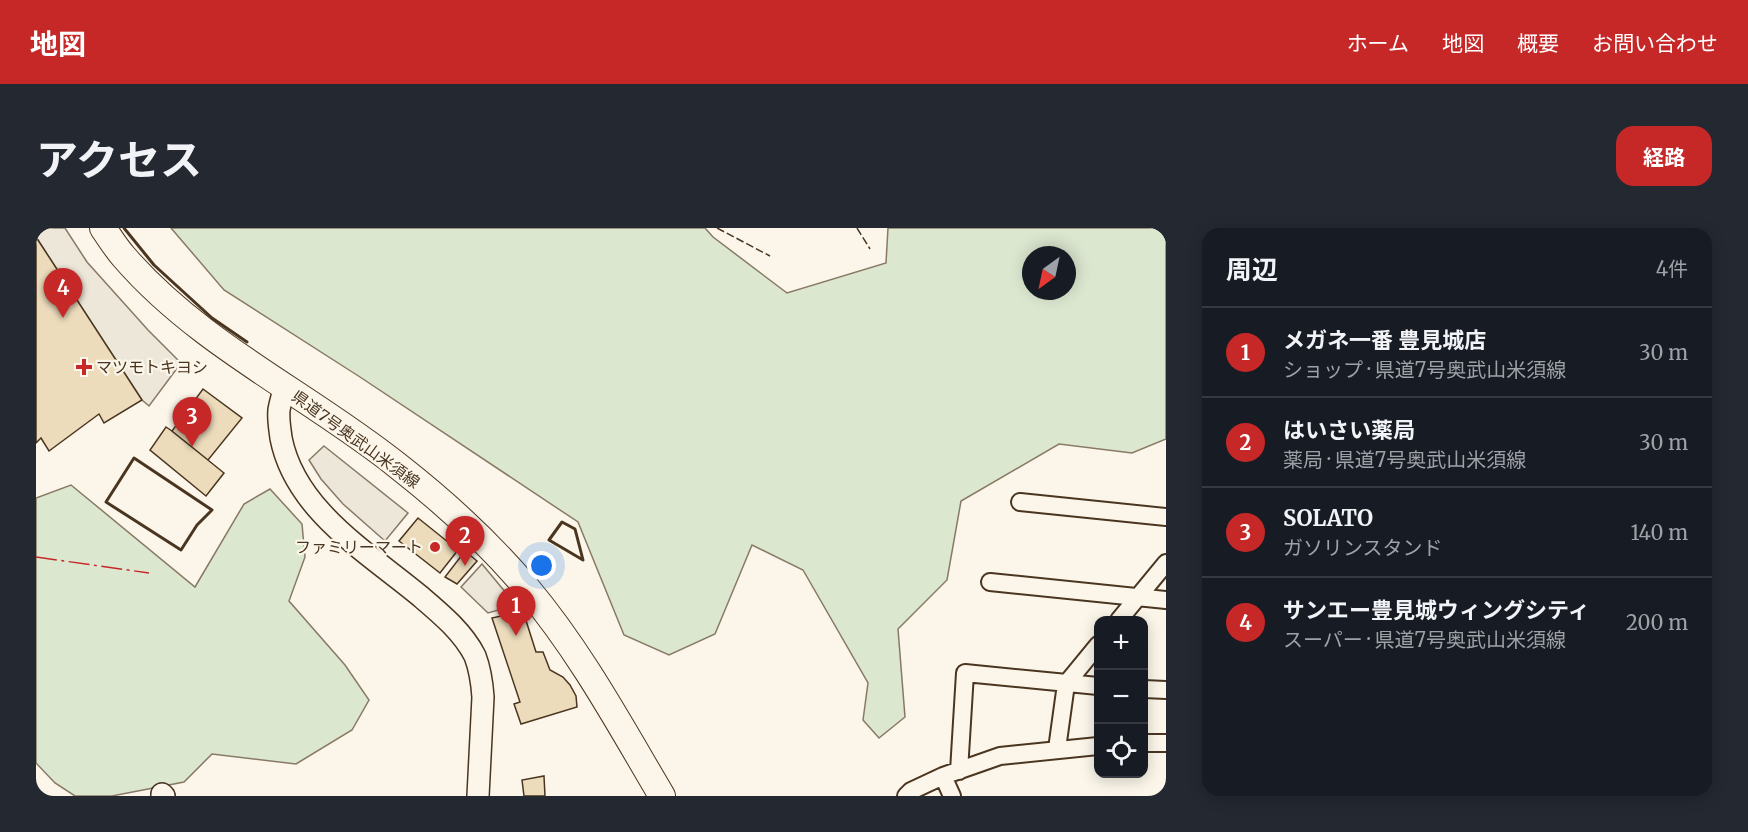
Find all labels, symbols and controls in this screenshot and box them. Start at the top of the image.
text: 地図 [30,26,86,62]
text: ホーム [1347,30,1409,57]
text: 地図 [1442,30,1484,57]
text: 概要 [1517,30,1559,57]
text: お問い合わせ [1592,30,1718,57]
button: 経路 [1616,126,1712,186]
text: アクセス [36,134,202,186]
north arrow [1022,246,1076,300]
text: 周辺 [1226,253,1278,286]
text: 4件 [1656,256,1688,281]
pin: 4 [44,268,82,318]
text: メガネ一番 豊見城店 [1283,326,1486,354]
text: 1 [1241,340,1250,365]
text: 30 m [1639,340,1688,365]
place label: マツモトキヨシ [96,357,208,377]
text: ショップ · 県道7号奥武山米須線 [1283,357,1566,382]
marker: マツモトキヨシ [77,360,91,374]
street label: 県道7号奥武山米須線 [288,386,424,492]
pin: 3 [172,398,212,447]
text: はいさい薬局 [1283,416,1415,444]
text: 2 [1240,430,1251,455]
text: 30 m [1639,430,1688,455]
text: 薬局 · 県道7号奥武山米須線 [1283,447,1526,472]
text: SOLATO [1283,504,1373,532]
pin: 2 [446,516,484,566]
text: 3 [1240,520,1251,545]
text: 140 m [1631,520,1688,545]
text: ガソリンスタンド [1283,535,1443,560]
place label: ファミリーマート [295,537,423,557]
marker: ファミリーマート [428,540,442,554]
your location [527,551,556,580]
pin: 1 [496,586,536,636]
text: サンエー豊見城ウィングシティ [1283,596,1590,624]
text: 4 [1239,610,1252,635]
text: 200 m [1626,610,1688,635]
map controls [1094,616,1148,778]
button: + [1094,616,1148,670]
text: スーパー · 県道7号奥武山米須線 [1283,627,1566,652]
button: − [1094,670,1148,724]
button: locate [1094,724,1148,778]

